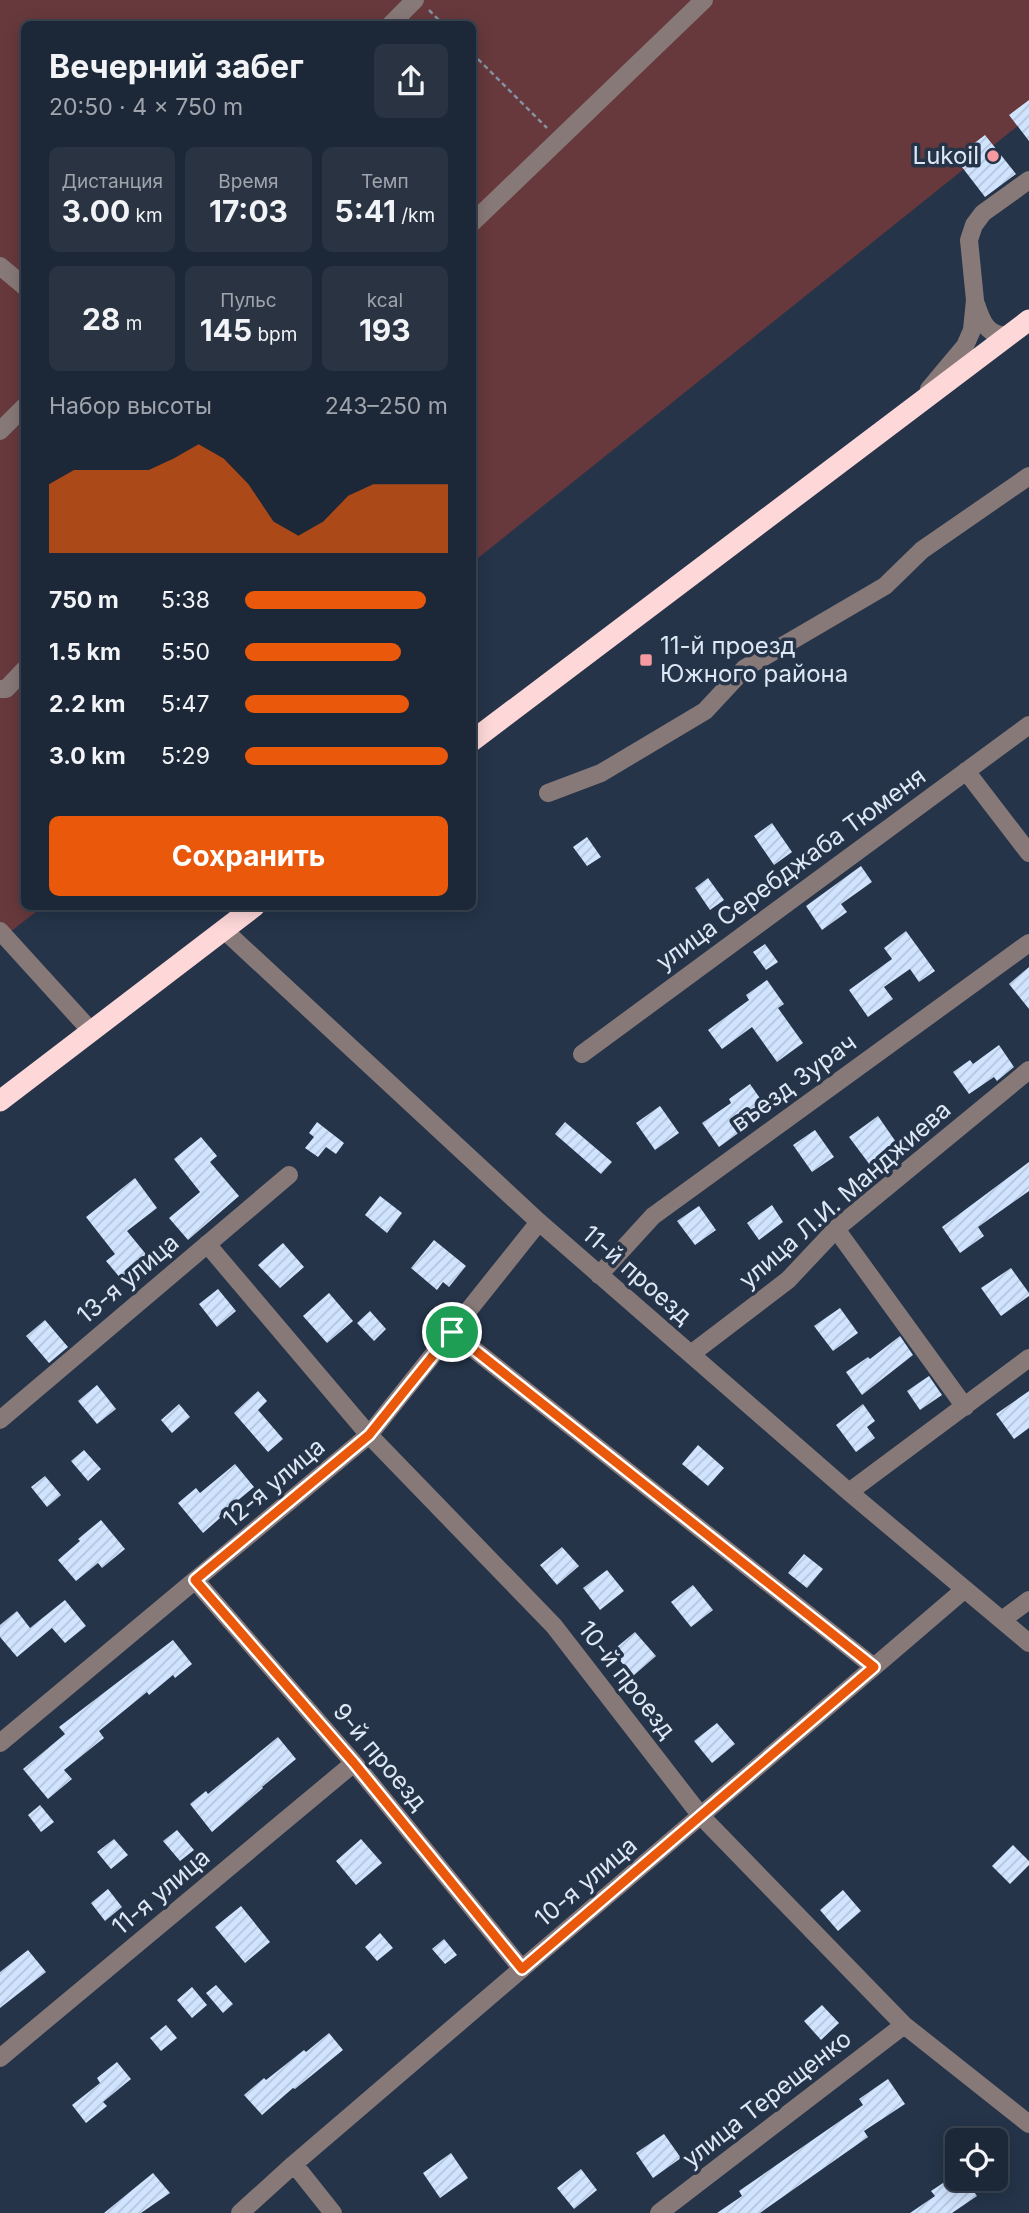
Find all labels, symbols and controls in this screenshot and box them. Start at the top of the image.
button: share [374,44,448,118]
text: Вечерний забег [49,47,304,86]
text: 20:50 · 4 × 750 m [49,93,243,121]
place label: Lukoil [913,141,979,170]
marker: Lukoil [985,148,1001,164]
text: Дистанция [61,170,163,193]
text: Время [218,170,279,193]
text: Темп [361,170,409,193]
text: 3.00 [62,193,130,229]
text: 17:03 [209,193,288,229]
text: 5:41 [335,193,396,229]
text: km [130,204,163,227]
text: /km [396,204,435,227]
text: Пульс [220,289,277,312]
text: kcal [367,289,403,312]
text: 28 [82,301,120,337]
text: m [120,312,142,335]
text: 145 [200,312,252,348]
text: 193 [359,312,411,348]
text: bpm [252,323,297,346]
text: Набор высоты [49,392,212,420]
text: 243–250 m [325,392,448,420]
text: 750 m [49,586,119,614]
text: 5:38 [161,586,210,614]
place label: 11-й проезд Южного района [660,631,848,688]
text: 1.5 km [49,638,121,666]
text: 5:50 [161,638,210,666]
marker: 11-й проезд Южного района [638,652,654,668]
text: 2.2 km [49,690,125,718]
text: 5:47 [161,690,209,718]
text: 3.0 km [49,742,126,770]
text: 5:29 [161,742,210,770]
street label: улица Серебджаба Тюменя [650,761,931,976]
button: Сохранить [49,816,448,896]
street label: въезд Зурач [726,1028,862,1138]
street label: улица Л.И. Манджиева [733,1095,956,1294]
street label: 11-й проезд [577,1219,698,1330]
street label: 13-я улица [71,1228,184,1330]
pin [422,1302,482,1362]
icon: arrive [433,1313,471,1351]
street label: 12-я улица [217,1432,330,1533]
street label: 10-й проезд [573,1615,682,1744]
street label: 9-й проезд [327,1697,434,1816]
street label: 10-я улица [529,1831,643,1933]
street label: 11-я улица [106,1842,216,1941]
street label: улица Терещенко [677,2024,857,2173]
map controls [945,2128,1008,2191]
button: locate [945,2128,1008,2191]

